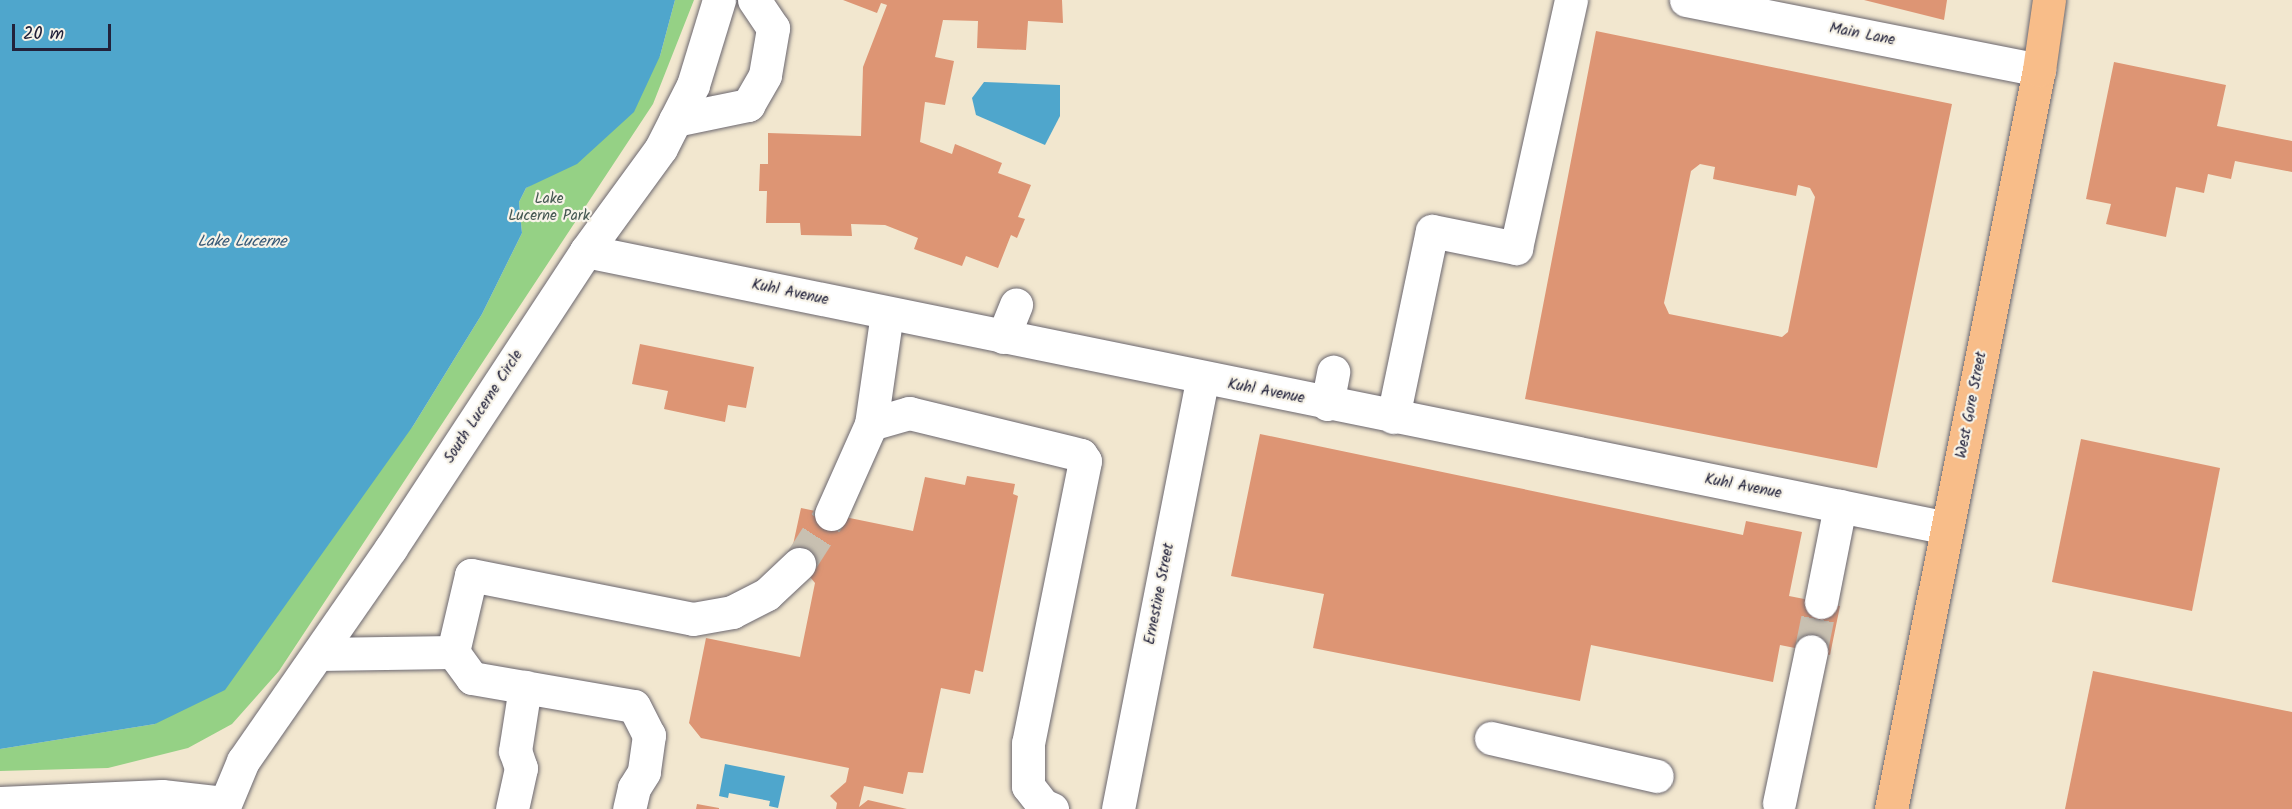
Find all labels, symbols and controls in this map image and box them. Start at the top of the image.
scale bar [15,12,114,50]
text: 20 m [23,20,64,49]
street label: Main Lane [1828,20,1896,50]
park label: Lake Lucerne Park [508,190,590,225]
water label: Lake Lucerne [197,232,287,252]
street label: Kuhl Avenue [750,276,830,310]
street label: South Lucerne Circle [441,347,527,467]
street label: West Gore Street [1953,350,1991,460]
street label: Kuhl Avenue [1226,376,1306,408]
street label: Kuhl Avenue [1703,471,1783,503]
street label: Ernestine Street [1141,542,1179,646]

